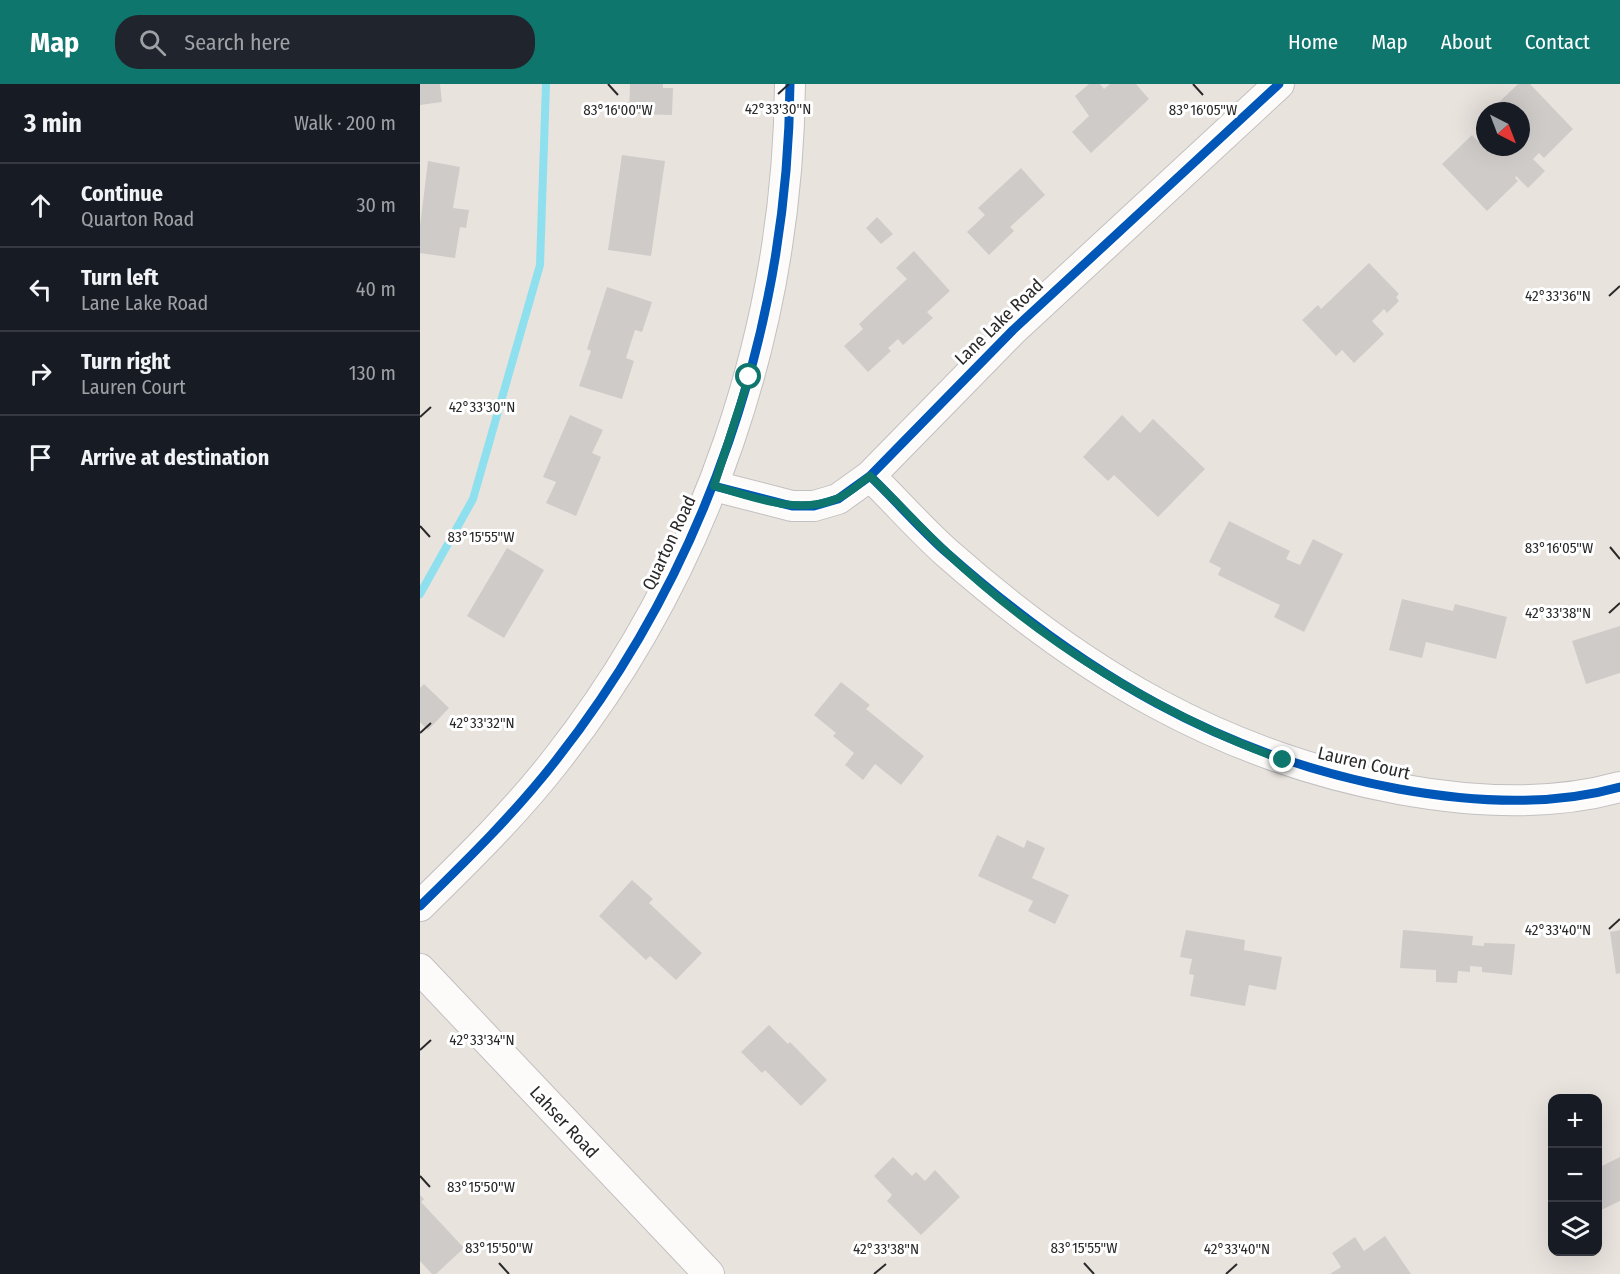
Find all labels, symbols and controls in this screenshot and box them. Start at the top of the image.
search box [115,15,535,69]
text: Map [30,26,79,59]
icon: search [136,26,169,59]
text: Search here [184,29,290,56]
text: Home [1288,29,1338,55]
text: Map [1371,29,1408,55]
text: About [1441,29,1492,55]
text: Contact [1525,29,1590,55]
text: 42°33'30"N [745,100,811,118]
text: 83°16'00"W [583,101,653,119]
text: 83°16'05"W [1169,101,1237,119]
north arrow [1476,102,1530,156]
text: 3 min [24,108,82,139]
text: Walk · 200 m [294,111,396,135]
text: Continue [81,180,163,207]
icon: ahead [24,189,57,222]
text: 30 m [356,193,396,217]
text: Quarton Road [81,207,194,231]
text: Turn left [81,264,159,291]
icon: left [24,273,57,306]
street label: Lane Lake Road [950,274,1048,370]
text: 40 m [356,277,396,301]
text: 42°33'36"N [1525,287,1591,305]
text: Lane Lake Road [81,291,208,315]
text: Turn right [81,348,170,375]
icon: right [24,357,57,390]
text: 130 m [349,361,396,385]
route start [735,363,761,389]
text: Lauren Court [81,375,186,399]
text: 42°33'30"N [449,398,515,416]
icon: arrive [24,441,57,474]
text: Arrive at destination [81,444,269,471]
street label: Quarton Road [637,492,701,594]
text: 83°15'55"W [448,528,514,546]
text: 83°16'05"W [1525,539,1593,557]
text: 42°33'38"N [1525,604,1591,622]
text: 42°33'32"N [449,714,515,732]
street label: Lauren Court [1316,742,1413,784]
route end [1269,746,1295,772]
text: 42°33'40"N [1525,921,1591,939]
text: 42°33'34"N [449,1031,515,1049]
street label: Lahser Road [525,1081,603,1163]
map controls [1548,1094,1602,1256]
button: + [1548,1094,1602,1148]
button: − [1548,1148,1602,1202]
text: 83°15'50"W [447,1178,515,1196]
button: layers [1548,1202,1602,1256]
text: 83°15'50"W [465,1239,533,1257]
text: 83°15'55"W [1051,1239,1117,1257]
text: 42°33'38"N [853,1240,919,1258]
text: 42°33'40"N [1204,1240,1270,1258]

